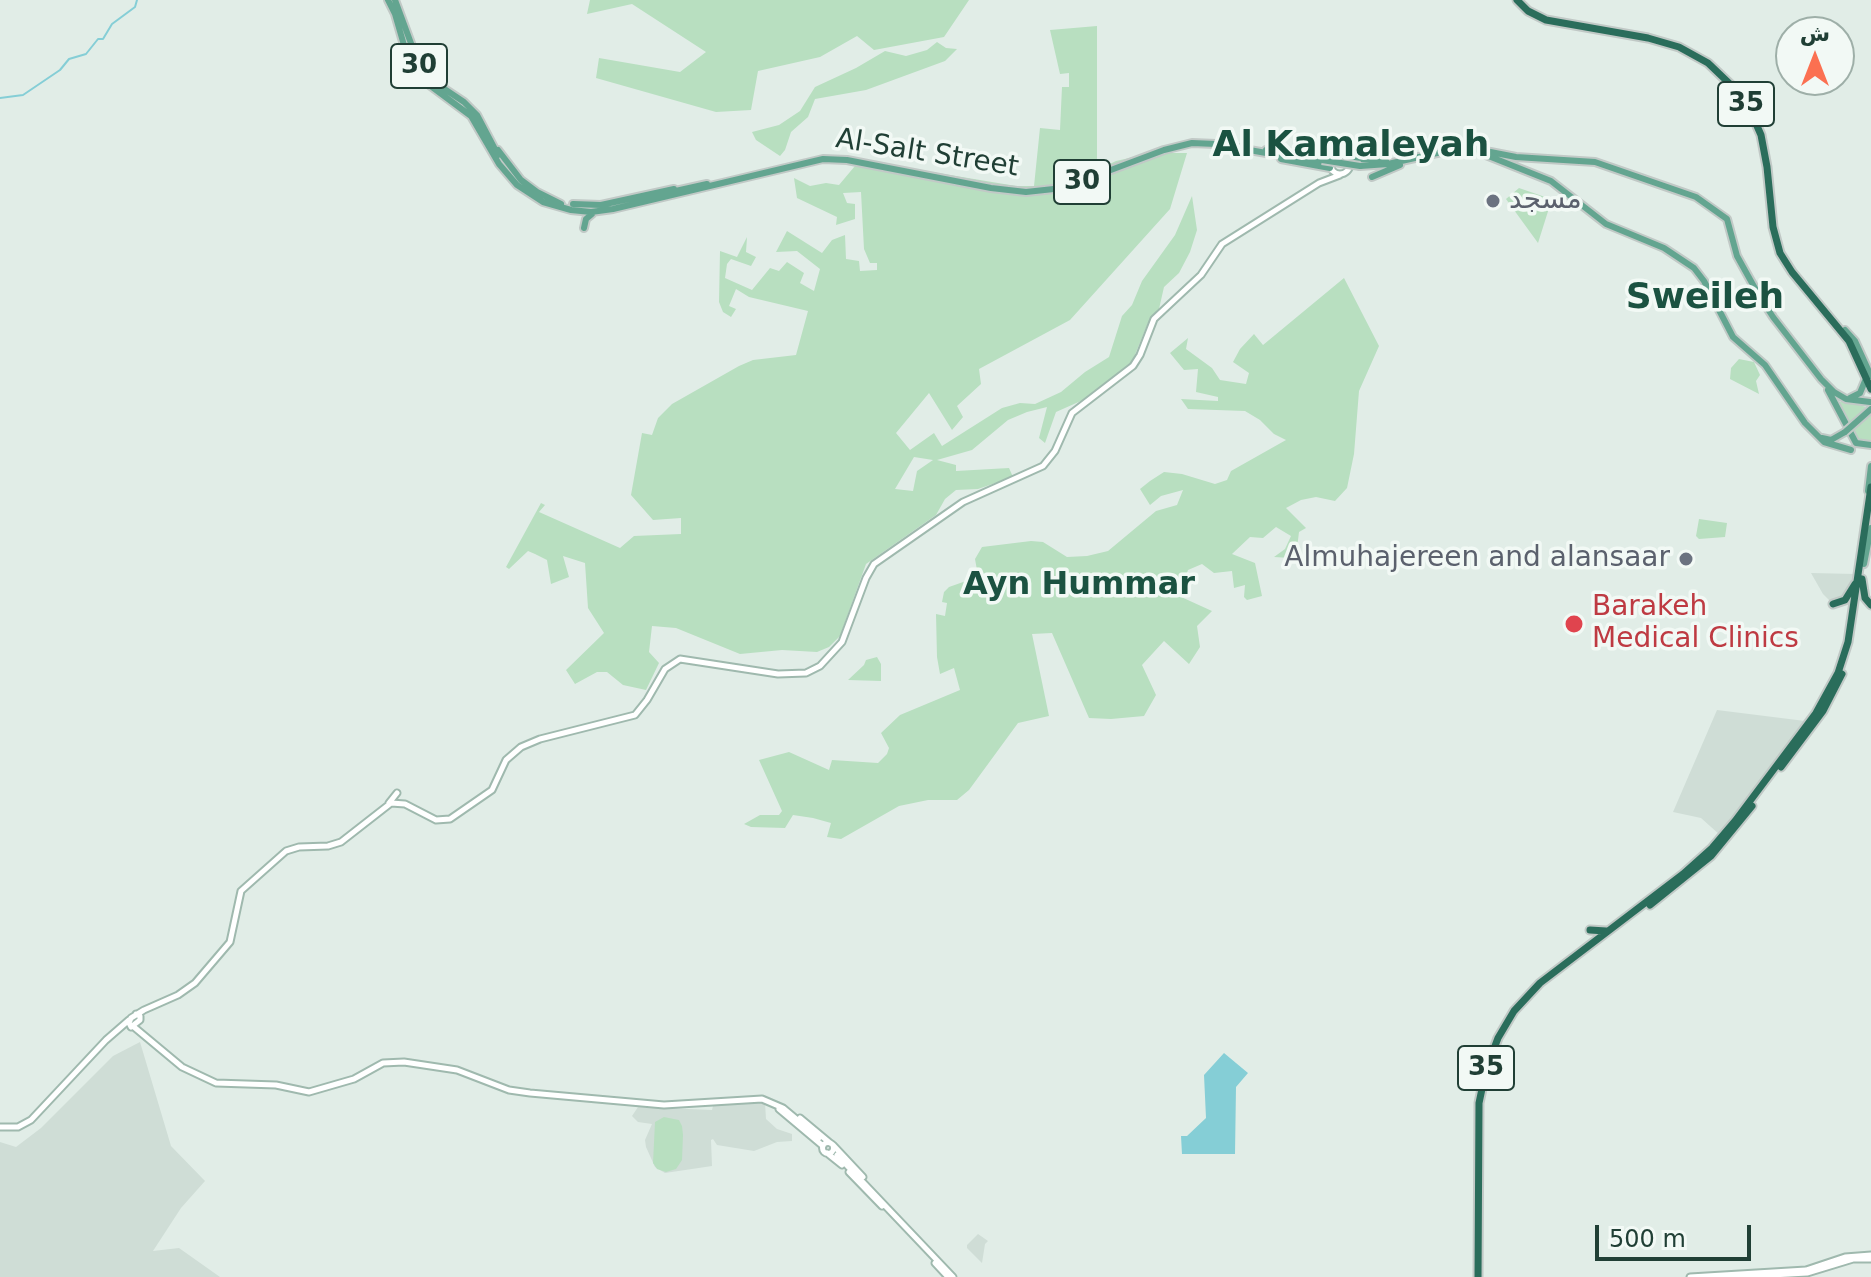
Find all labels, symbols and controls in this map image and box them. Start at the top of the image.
north arrow [1775,16,1855,96]
text: ش [1800,21,1830,46]
road number: 30 [391,44,447,88]
road number: 35 [1718,82,1774,126]
street label: Al-Salt Street [833,123,1021,185]
district label: Al Kamaleyah [1213,125,1489,169]
road number: 30 [1054,160,1110,204]
place label: مسجد [1509,184,1582,218]
marker: مسجد [1484,192,1502,210]
district label: Sweileh [1626,277,1784,321]
place label: Almuhajereen and alansaar [1284,542,1670,576]
marker: Almuhajereen and alansaar [1677,550,1695,568]
district label: Ayn Hummar [963,567,1195,605]
place label: Barakeh Medical Clinics [1592,591,1799,657]
marker: Barakeh Medical Clinics [1563,613,1585,635]
road number: 35 [1458,1046,1514,1090]
scale bar [1599,1209,1755,1259]
text: 500 m [1609,1225,1686,1253]

